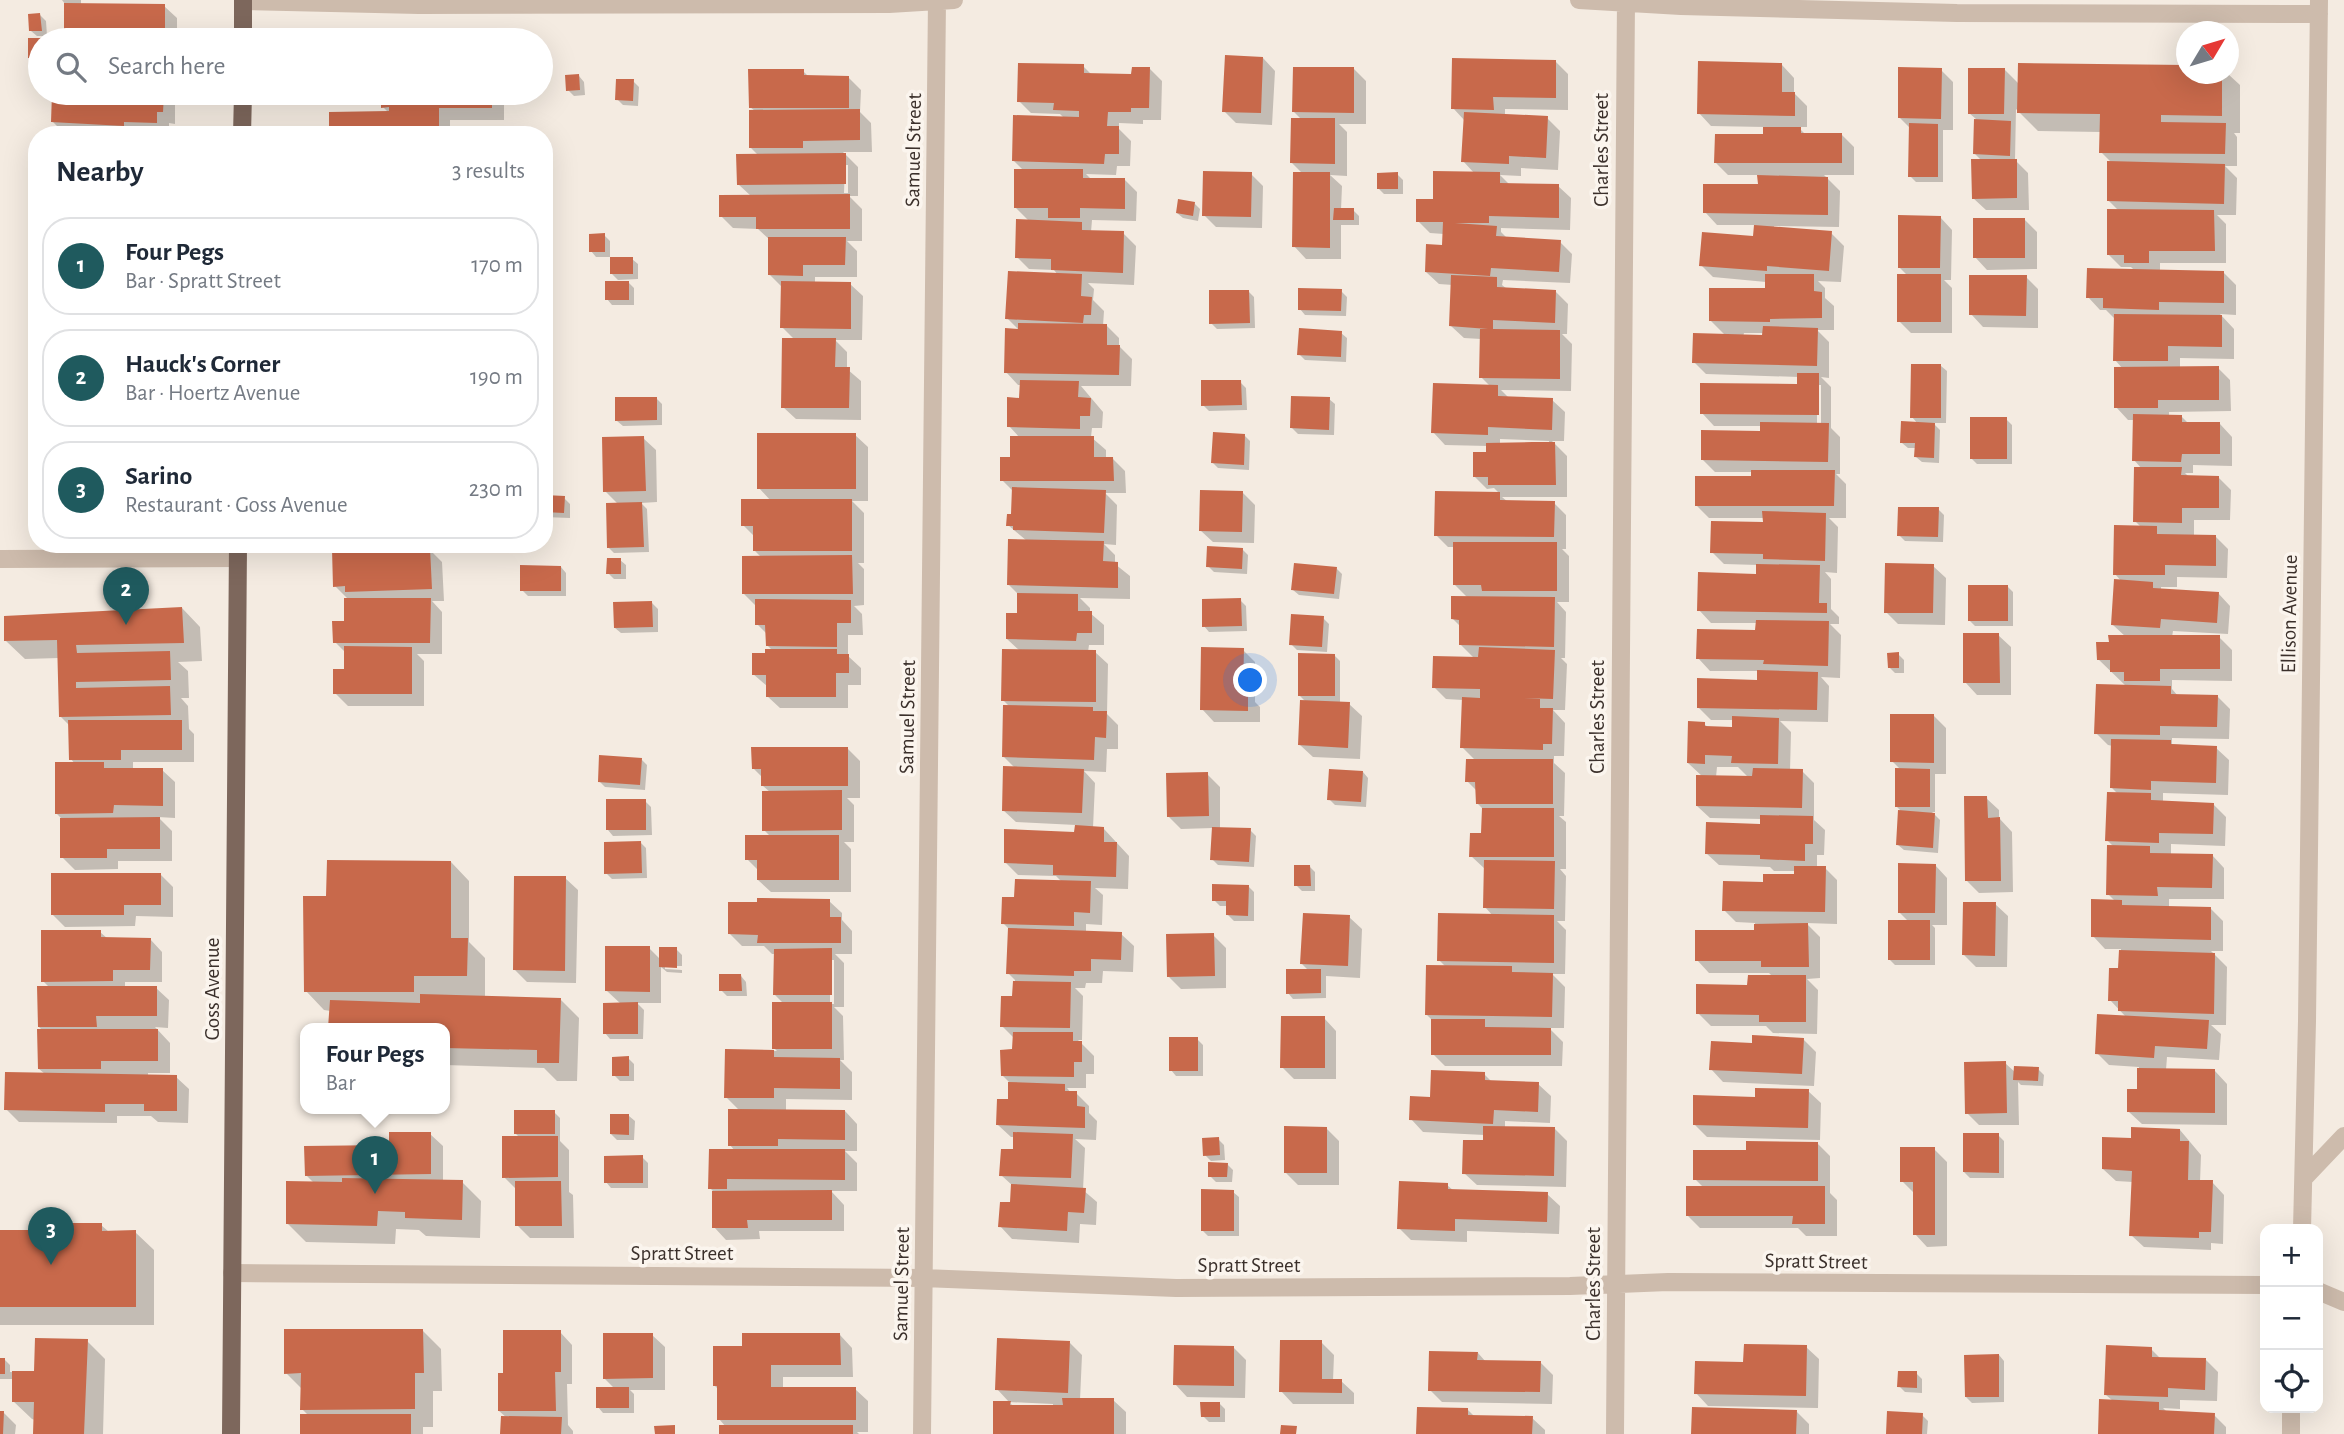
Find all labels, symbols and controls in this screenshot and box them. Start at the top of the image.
north arrow [2176,21,2239,84]
search box [28,28,553,105]
icon: search [52,48,90,86]
text: Search here [108,53,226,79]
street label: Samuel Street [902,92,925,207]
street label: Charles Street [1591,93,1612,207]
text: Nearby [56,157,144,187]
text: 3 results [452,160,525,183]
text: Four Pegs [125,239,224,265]
text: 1 [77,254,85,277]
text: 170 m [471,254,523,277]
text: Bar · Spratt Street [125,270,281,293]
text: Hauck's Corner [125,351,280,377]
text: 2 [76,366,86,389]
text: 190 m [470,366,523,389]
text: Bar · Hoertz Avenue [125,382,300,405]
text: Sarino [125,463,192,489]
text: 3 [76,478,86,501]
text: 230 m [469,478,523,501]
text: Restaurant · Goss Avenue [125,494,348,517]
street label: Ellison Avenue [2278,554,2301,674]
pin: 2 [103,567,149,625]
street label: Samuel Street [896,659,919,774]
street label: Charles Street [1587,660,1608,774]
your location [1233,663,1267,697]
street label: Goss Avenue [202,938,223,1040]
popup [300,1023,450,1114]
text: Four Pegs [326,1041,424,1067]
text: Bar [326,1072,356,1095]
pin: 1 [352,1136,398,1194]
pin: 3 [28,1207,74,1265]
map controls [2260,1224,2323,1413]
button: + [2260,1224,2323,1287]
street label: Samuel Street [890,1226,913,1341]
street label: Charles Street [1583,1227,1604,1341]
street label: Spratt Street [631,1243,734,1264]
street label: Spratt Street [1764,1250,1868,1273]
street label: Spratt Street [1198,1255,1301,1276]
button: − [2260,1287,2323,1350]
button: locate [2260,1350,2323,1413]

